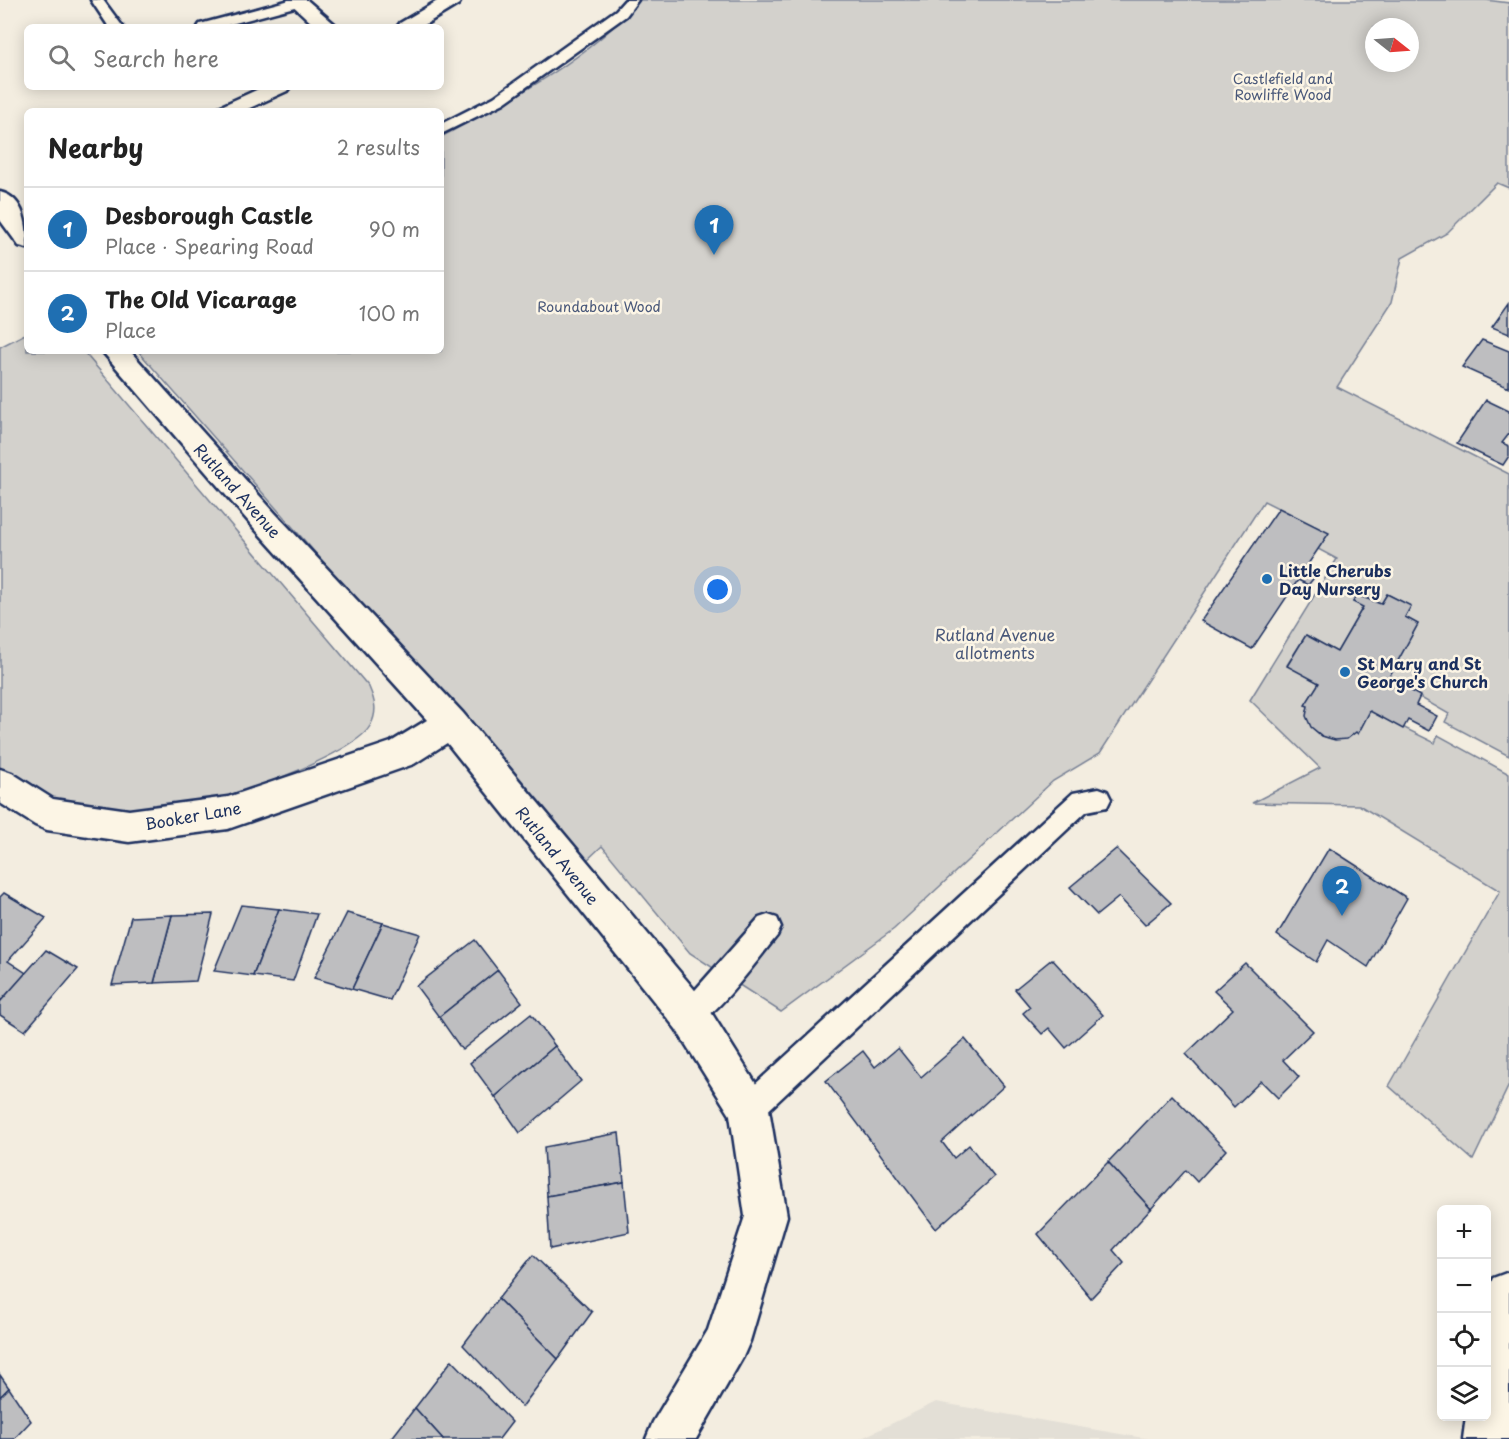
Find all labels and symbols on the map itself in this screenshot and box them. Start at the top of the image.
north arrow [1365,18,1419,72]
park label: Castlefield and Rowliffe Wood [1233,68,1333,105]
pin: 1 [694,206,734,255]
park label: Roundabout Wood [537,296,661,317]
street label: Rutland Avenue [189,437,287,543]
place label: Little Cherubs Day Nursery [1279,558,1392,600]
marker: Little Cherubs Day Nursery [1260,572,1274,586]
your location [703,575,732,604]
park label: Rutland Avenue allotments [935,622,1056,664]
place label: St Mary and St George's Church [1357,651,1488,693]
marker: St Mary and St George's Church [1338,665,1352,679]
street label: Booker Lane [143,795,243,835]
street label: Rutland Avenue [511,801,605,910]
pin: 2 [1322,866,1362,916]

